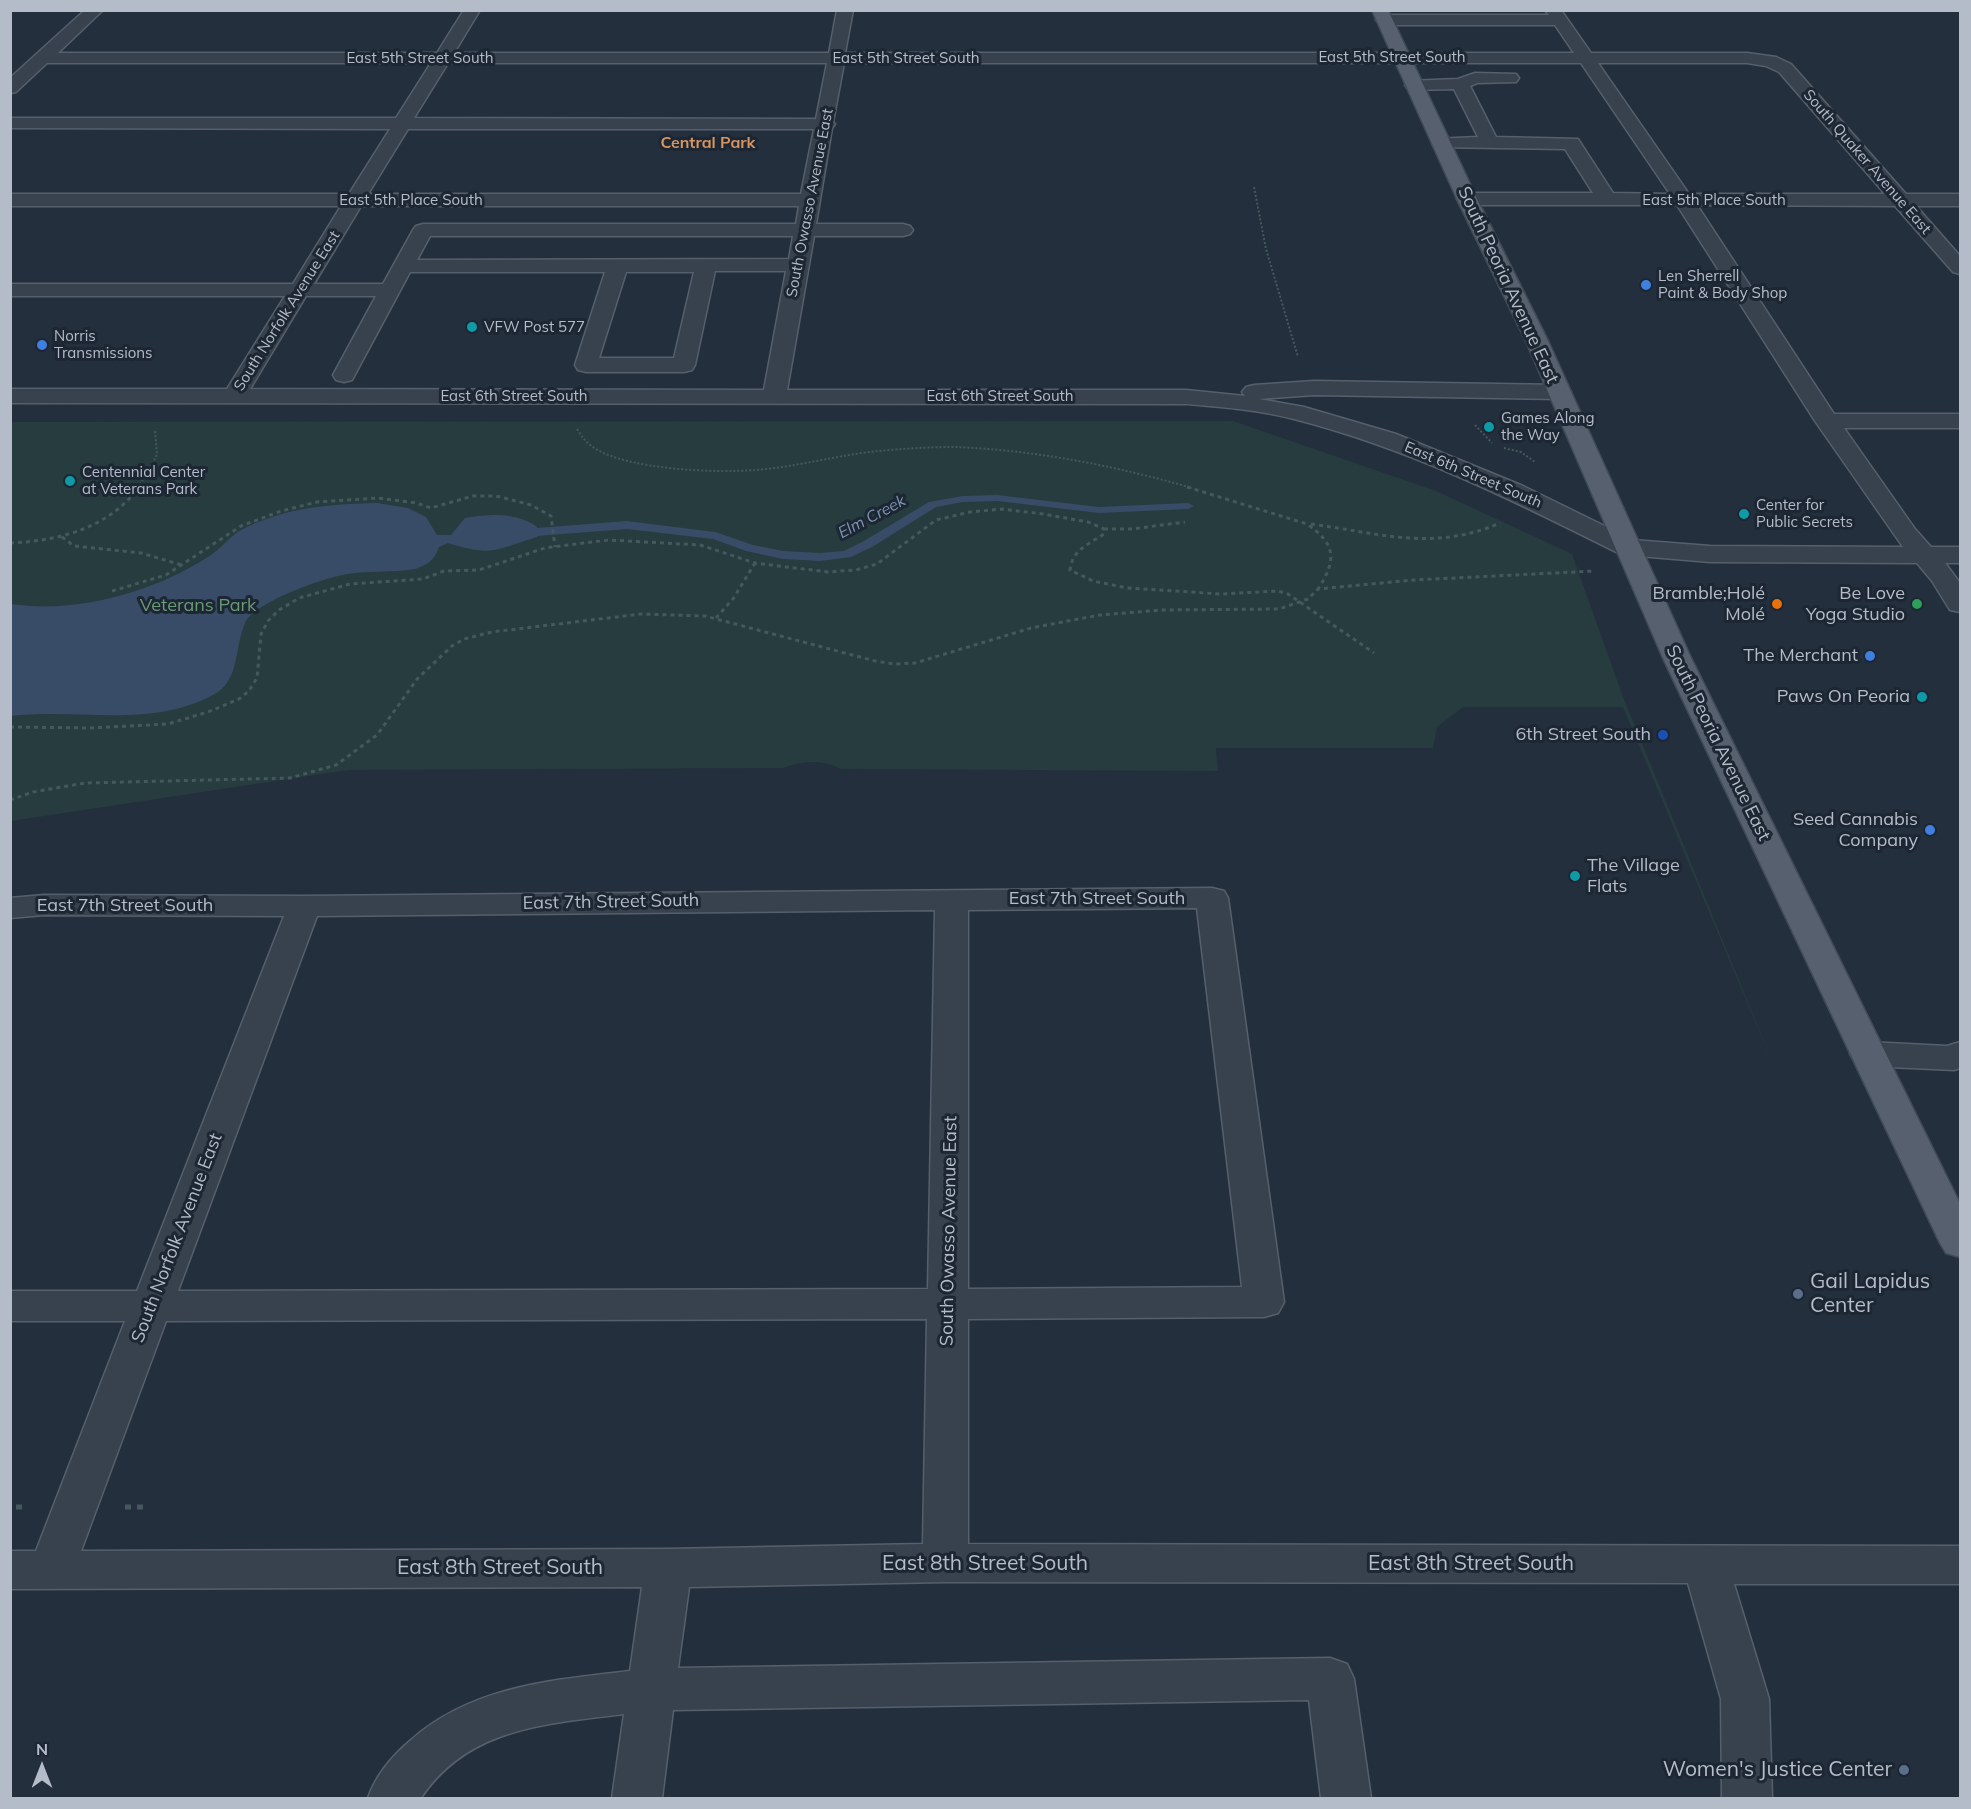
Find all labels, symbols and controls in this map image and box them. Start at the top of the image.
street label: East 5th Street South [1318,48,1466,66]
street label: East 5th Street South [346,49,494,67]
street label: East 5th Street South [832,49,980,67]
street label: South Quaker Avenue East [1799,86,1935,238]
street label: South Owasso Avenue East [783,107,837,299]
district label: Central Park [661,133,755,153]
street label: South Peoria Avenue East [1453,183,1563,387]
street label: East 5th Place South [339,191,483,209]
street label: East 5th Place South [1642,191,1786,209]
street label: South Norfolk Avenue East [230,228,344,394]
place label: Len Sherrell Paint & Body Shop [1658,267,1787,302]
marker: Len Sherrell Paint & Body Shop [1639,278,1653,292]
place label: VFW Post 577 [484,318,585,336]
marker: VFW Post 577 [465,320,479,334]
place label: Norris Transmissions [54,327,152,362]
marker: Norris Transmissions [35,338,49,352]
street label: East 6th Street South [440,387,588,405]
street label: East 6th Street South [926,387,1074,405]
place label: Games Along the Way [1501,409,1595,444]
marker: Games Along the Way [1482,420,1496,434]
street label: East 6th Street South [1402,438,1544,512]
place label: Centennial Center at Veterans Park [82,463,205,498]
marker: Centennial Center at Veterans Park [63,474,77,488]
water label: Elm Creek [835,491,909,543]
place label: Center for Public Secrets [1756,496,1853,531]
marker: Center for Public Secrets [1737,507,1751,521]
place label: Bramble;Holé Molé [1653,583,1765,626]
place label: Be Love Yoga Studio [1806,583,1905,626]
park label: Veterans Park [140,595,256,617]
marker: Bramble;Holé Molé [1770,597,1784,611]
marker: Be Love Yoga Studio [1910,597,1924,611]
street label: South Peoria Avenue East [1661,642,1775,844]
place label: The Merchant [1743,645,1858,667]
marker: The Merchant [1863,649,1877,663]
place label: Paws On Peoria [1777,686,1910,708]
marker: Paws On Peoria [1915,690,1929,704]
place label: 6th Street South [1515,724,1651,746]
marker: 6th Street South [1656,728,1670,742]
place label: Seed Cannabis Company [1793,809,1918,852]
marker: Seed Cannabis Company [1923,823,1937,837]
place label: The Village Flats [1587,855,1680,898]
marker: The Village Flats [1568,869,1582,883]
street label: East 7th Street South [1009,888,1185,910]
street label: East 7th Street South [523,890,699,914]
street label: East 7th Street South [37,895,213,917]
street label: South Owasso Avenue East [936,1116,962,1346]
street label: South Norfolk Avenue East [127,1130,227,1346]
place label: Gail Lapidus Center [1810,1269,1930,1319]
marker: Gail Lapidus Center [1791,1287,1805,1301]
street label: East 8th Street South [882,1551,1088,1577]
street label: East 8th Street South [1368,1551,1574,1577]
street label: East 8th Street South [397,1555,603,1581]
north arrow [12,1737,72,1797]
text: N [36,1739,48,1759]
place label: Women's Justice Center [1663,1757,1892,1783]
marker: Women's Justice Center [1897,1763,1911,1777]

